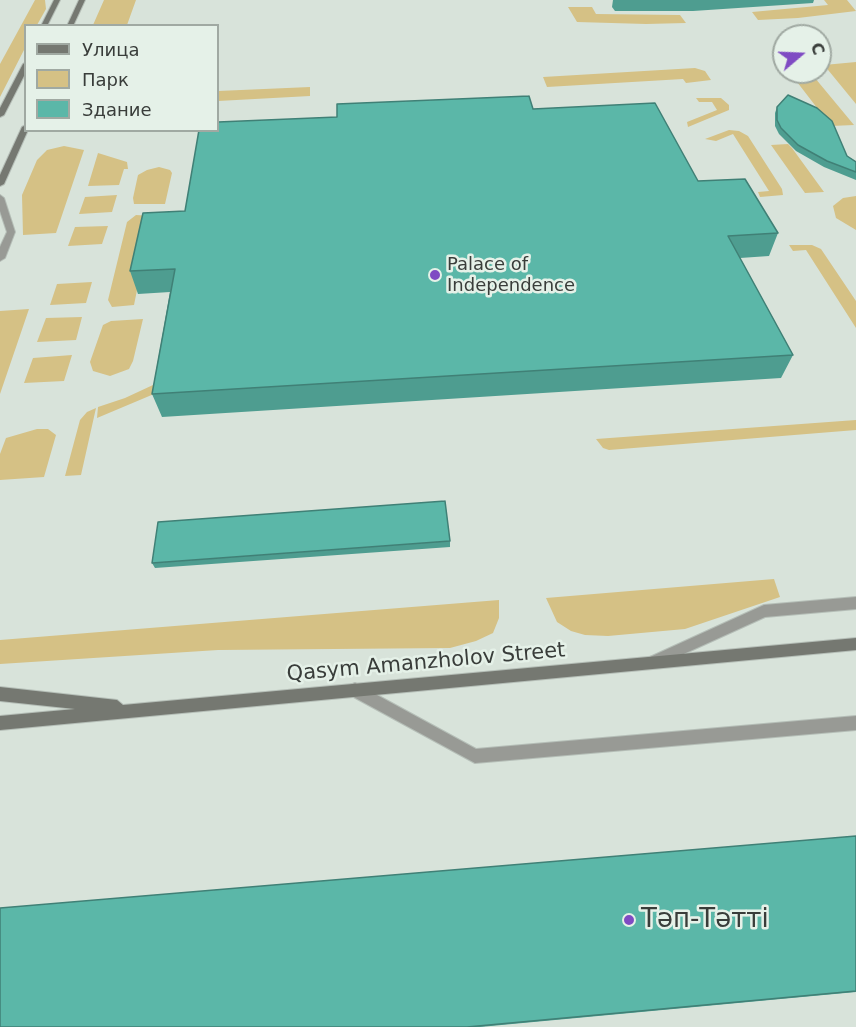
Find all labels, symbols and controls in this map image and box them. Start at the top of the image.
legend [24,24,219,132]
north arrow [772,24,832,84]
text: Улица [82,39,139,60]
text: С [807,40,828,57]
text: Парк [82,69,129,90]
text: Здание [82,99,152,120]
place label: Palace of Independence [447,254,575,296]
marker: Palace of Independence [428,268,442,282]
street label: Qasym Amanzholov Street [286,638,566,688]
place label: Тәп-Тәтті [641,904,769,936]
marker: Тәп-Тәтті [622,913,636,927]

